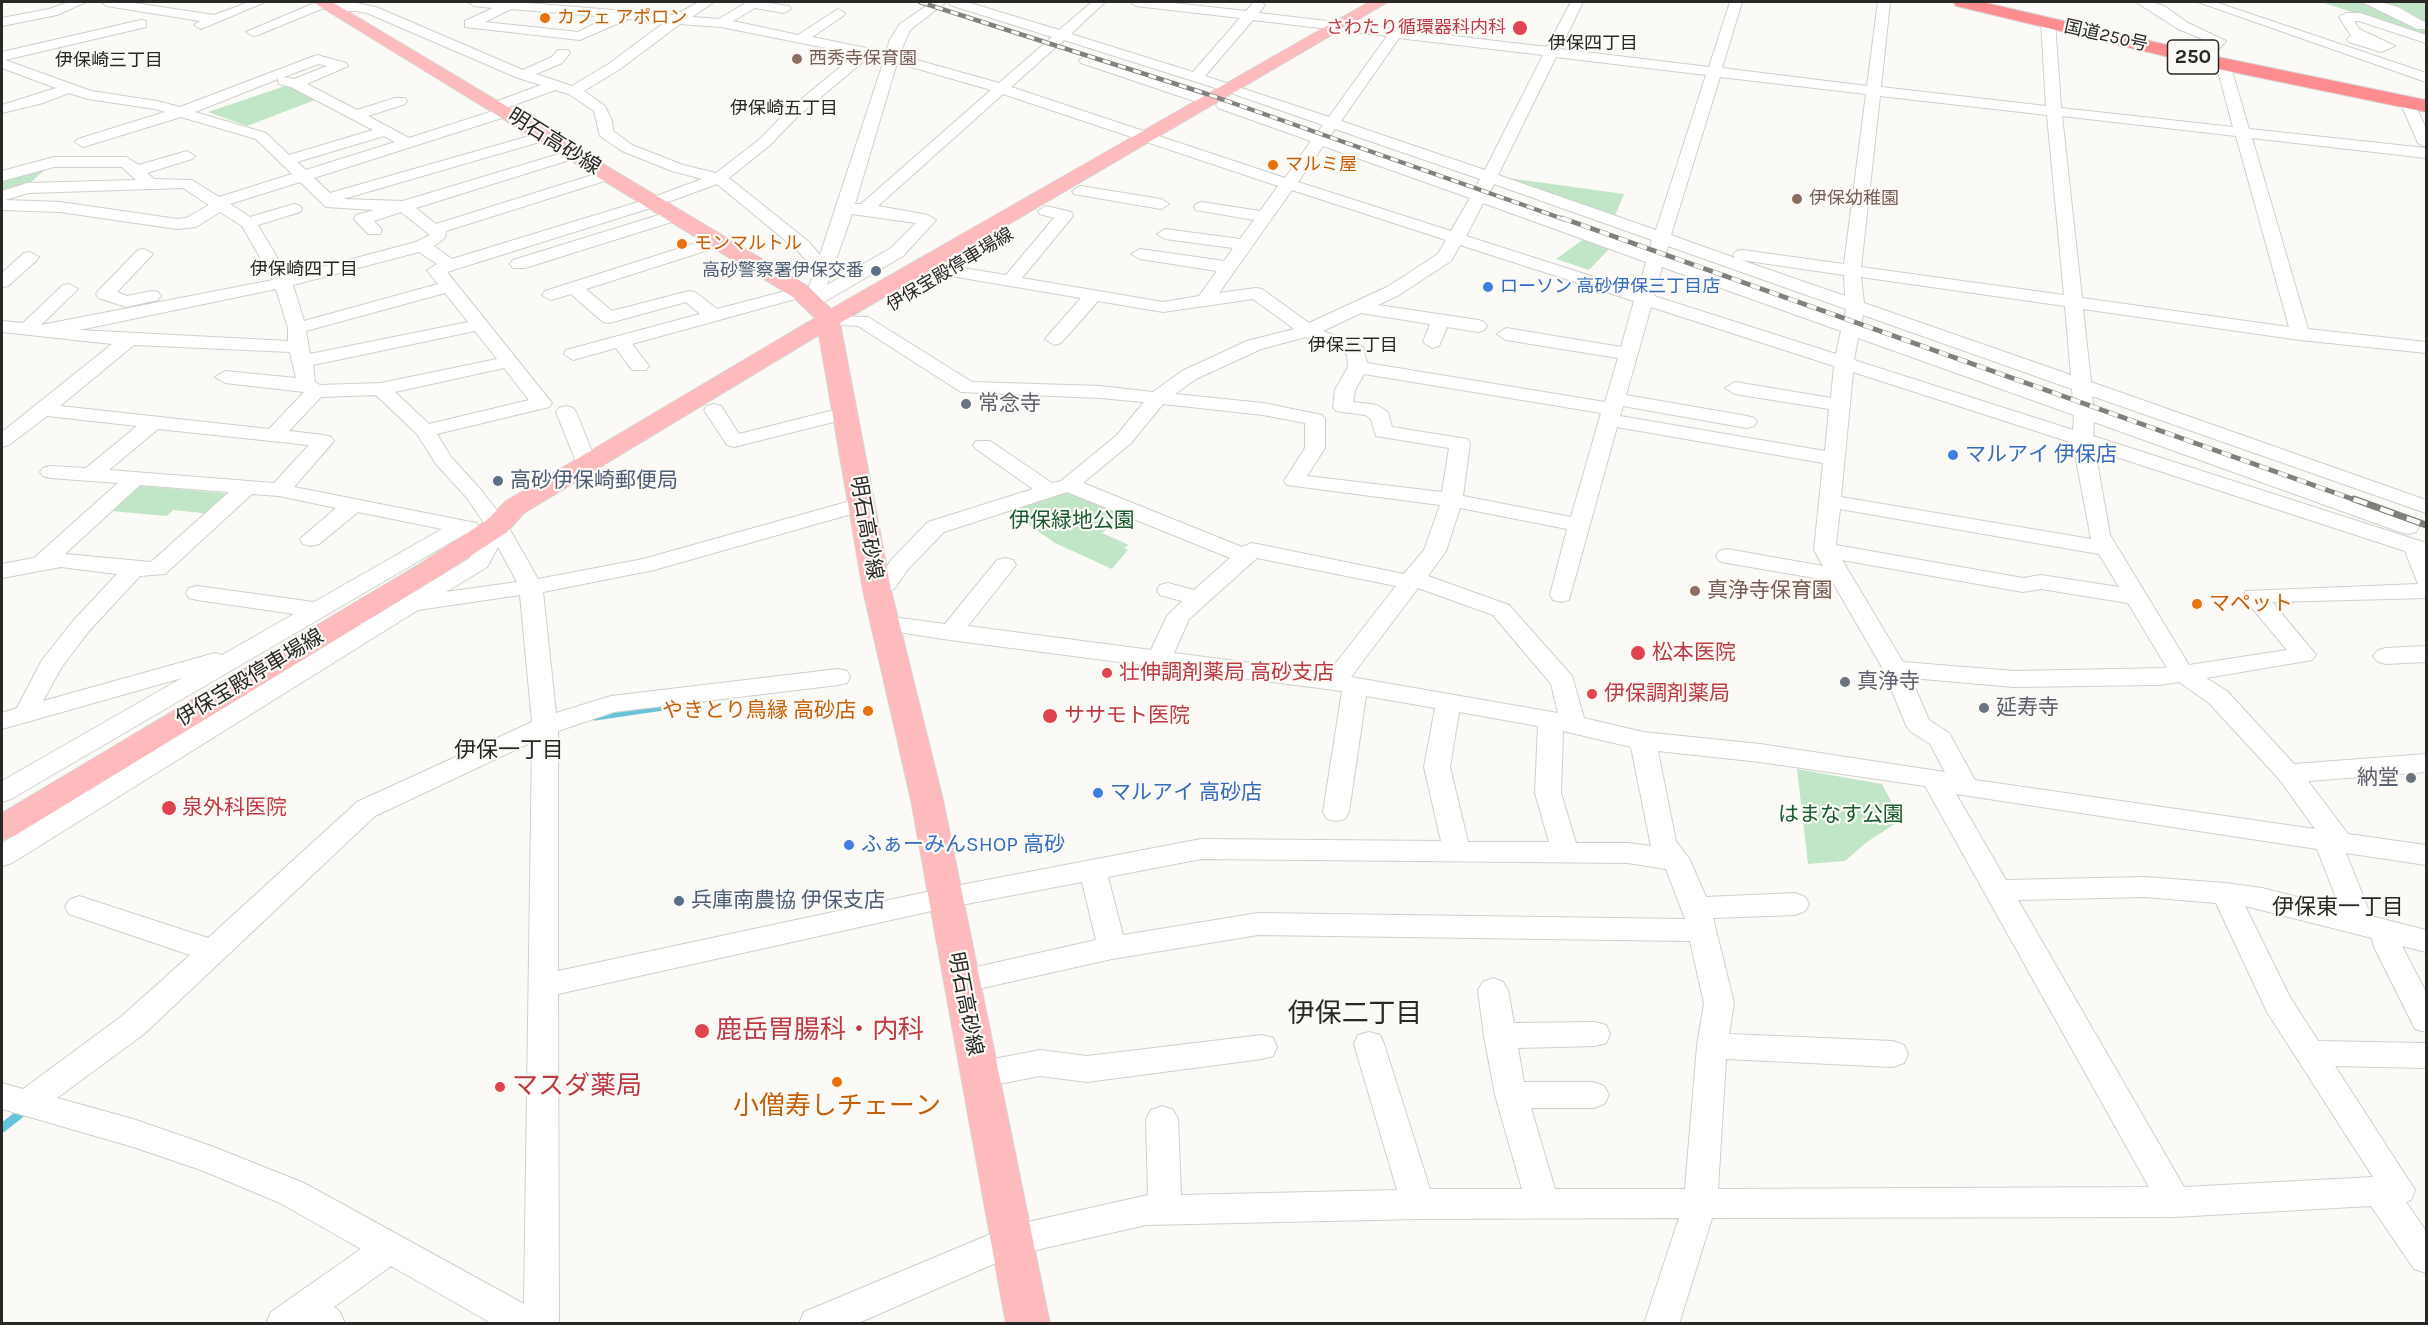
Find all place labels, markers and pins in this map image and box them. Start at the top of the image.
place label: カフェ アポロン [557,7,687,29]
marker: カフェ アポロン [538,11,552,25]
place label: さわたり循環器科内科 [1326,17,1506,39]
marker: さわたり循環器科内科 [1511,19,1529,37]
place label: 西秀寺保育園 [809,48,917,70]
marker: 西秀寺保育園 [790,52,804,66]
place label: マルミ屋 [1285,154,1357,176]
marker: マルミ屋 [1266,158,1280,172]
place label: 伊保幼稚園 [1809,188,1899,210]
marker: 伊保幼稚園 [1790,192,1804,206]
place label: モンマルトル [694,233,802,255]
marker: モンマルトル [675,237,689,251]
place label: 高砂警察署伊保交番 [702,260,864,282]
marker: 高砂警察署伊保交番 [869,264,883,278]
place label: ローソン 高砂伊保三丁目店 [1500,276,1720,298]
marker: ローソン 高砂伊保三丁目店 [1481,280,1495,294]
place label: 常念寺 [978,391,1041,417]
marker: 常念寺 [959,397,973,411]
place label: マルアイ 伊保店 [1965,442,2117,468]
marker: マルアイ 伊保店 [1946,448,1960,462]
place label: 高砂伊保崎郵便局 [510,468,678,494]
marker: 高砂伊保崎郵便局 [491,474,505,488]
place label: 真浄寺保育園 [1707,578,1833,604]
marker: 真浄寺保育園 [1688,584,1702,598]
place label: マペット [2209,591,2293,617]
marker: マペット [2190,597,2204,611]
place label: 松本医院 [1652,640,1736,666]
marker: 松本医院 [1629,644,1647,662]
place label: 壮伸調剤薬局 高砂支店 [1119,660,1334,686]
marker: 壮伸調剤薬局 高砂支店 [1100,666,1114,680]
place label: 真浄寺 [1857,669,1920,695]
marker: 真浄寺 [1838,675,1852,689]
place label: 伊保調剤薬局 [1604,681,1730,707]
marker: 伊保調剤薬局 [1585,687,1599,701]
place label: 延寿寺 [1996,695,2059,721]
place label: やきとり鳥縁 高砂店 [662,698,856,724]
marker: 延寿寺 [1977,701,1991,715]
place label: ササモト医院 [1064,703,1190,729]
marker: やきとり鳥縁 高砂店 [861,704,875,718]
marker: ササモト医院 [1041,707,1059,725]
place label: 納堂 [2357,765,2399,791]
marker: 納堂 [2404,771,2418,785]
place label: マルアイ 高砂店 [1110,780,1262,806]
marker: マルアイ 高砂店 [1091,786,1105,800]
place label: 泉外科医院 [182,795,287,821]
marker: 泉外科医院 [160,799,178,817]
place label: ふぁーみんSHOP 高砂 [861,832,1065,858]
marker: ふぁーみんSHOP 高砂 [842,838,856,852]
place label: 兵庫南農協 伊保支店 [691,888,885,914]
marker: 兵庫南農協 伊保支店 [672,894,686,908]
place label: 鹿岳胃腸科・内科 [716,1015,924,1047]
marker: 鹿岳胃腸科・内科 [693,1022,711,1040]
place label: マスダ薬局 [512,1071,642,1103]
marker: 小僧寿しチェーン [830,1075,844,1089]
marker: マスダ薬局 [493,1080,507,1094]
place label: 小僧寿しチェーン [733,1091,941,1123]

